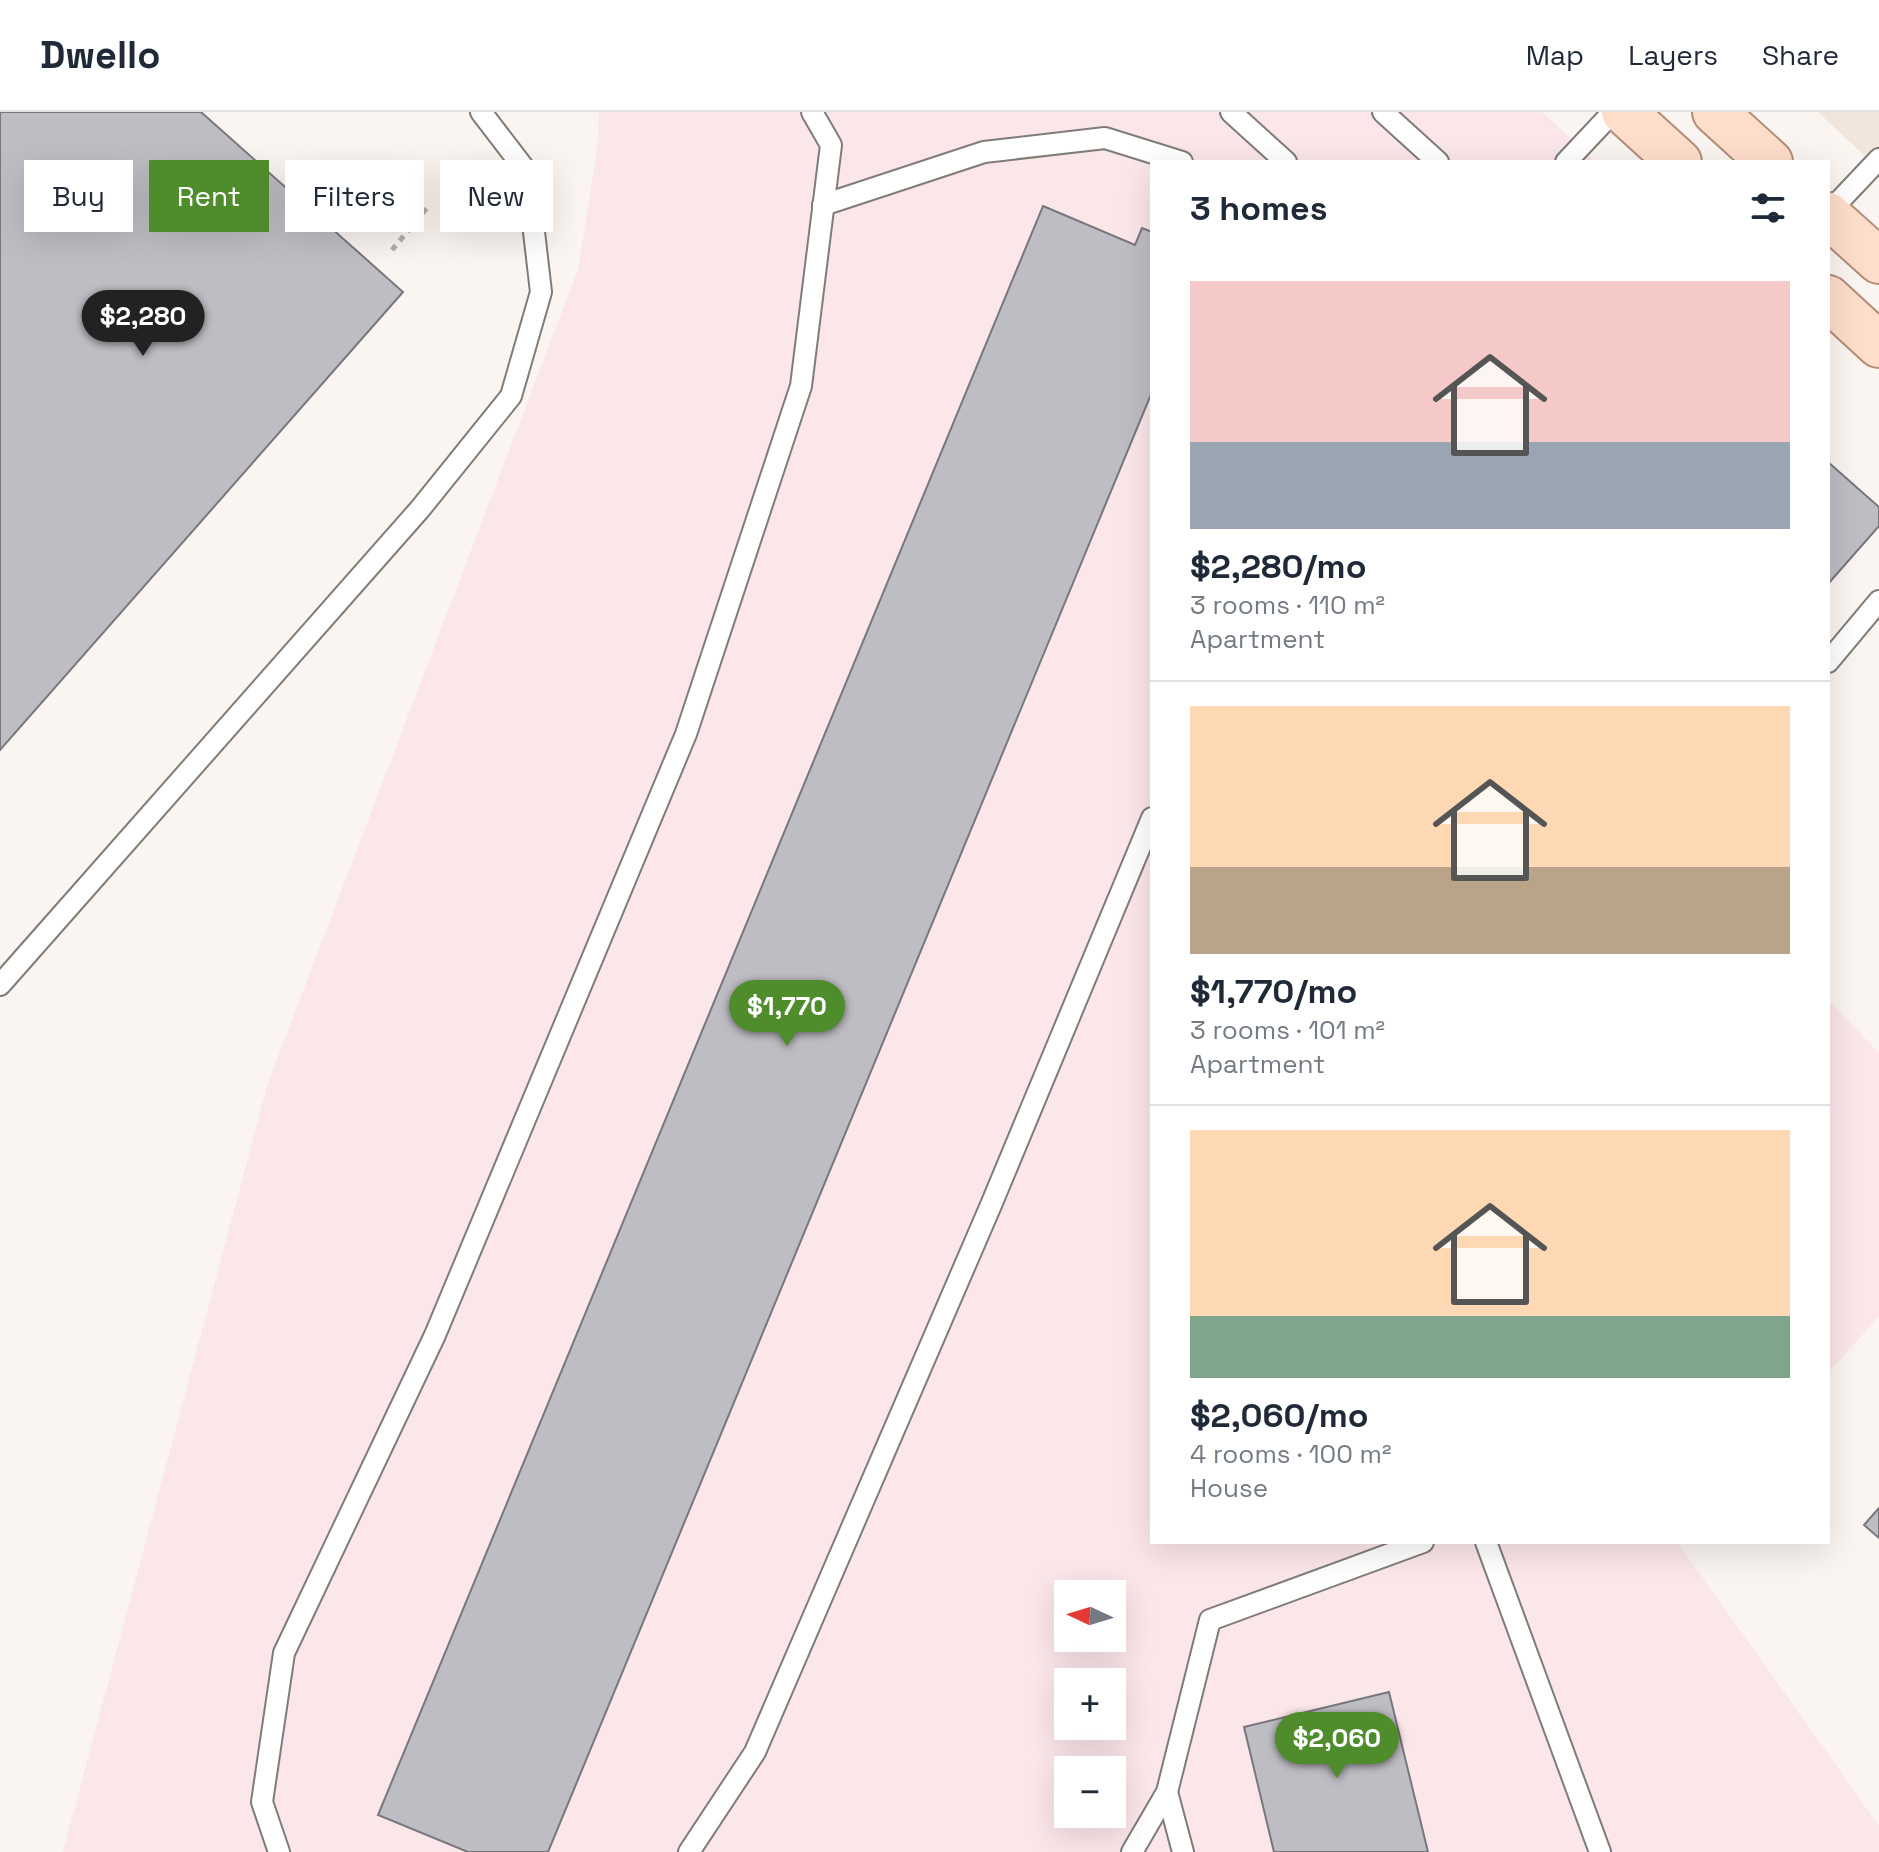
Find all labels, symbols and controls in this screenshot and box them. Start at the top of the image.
text: Dwello [40,31,160,79]
text: Map [1526,37,1584,73]
text: Layers [1628,37,1718,73]
text: Share [1762,37,1839,73]
chip: Buy [24,160,133,232]
chip: Rent [149,160,269,232]
chip: Filters [285,160,424,232]
chip: New [440,160,553,232]
icon: filters [1746,186,1790,230]
text: 3 homes [1190,187,1328,230]
pin: $2,280 [78,290,208,358]
text: $2,280 [100,299,186,333]
icon: home [1418,333,1562,477]
text: $2,280/mo [1190,545,1366,588]
text: 3 rooms · 110 m² [1190,588,1385,622]
text: Apartment [1190,622,1325,656]
icon: home [1418,758,1562,902]
text: $1,770/mo [1190,970,1357,1013]
pin: $1,770 [722,980,852,1048]
text: $1,770 [747,989,827,1023]
text: 3 rooms · 101 m² [1190,1013,1385,1047]
text: Apartment [1190,1047,1325,1081]
icon: home [1418,1182,1562,1326]
text: $2,060/mo [1190,1394,1369,1437]
text: 4 rooms · 100 m² [1190,1437,1391,1471]
text: House [1190,1471,1268,1505]
north arrow [1054,1580,1126,1652]
map controls [1054,1580,1126,1828]
button: + [1054,1668,1126,1740]
pin: $2,060 [1272,1712,1402,1780]
text: $2,060 [1293,1721,1381,1755]
button: − [1054,1756,1126,1828]

